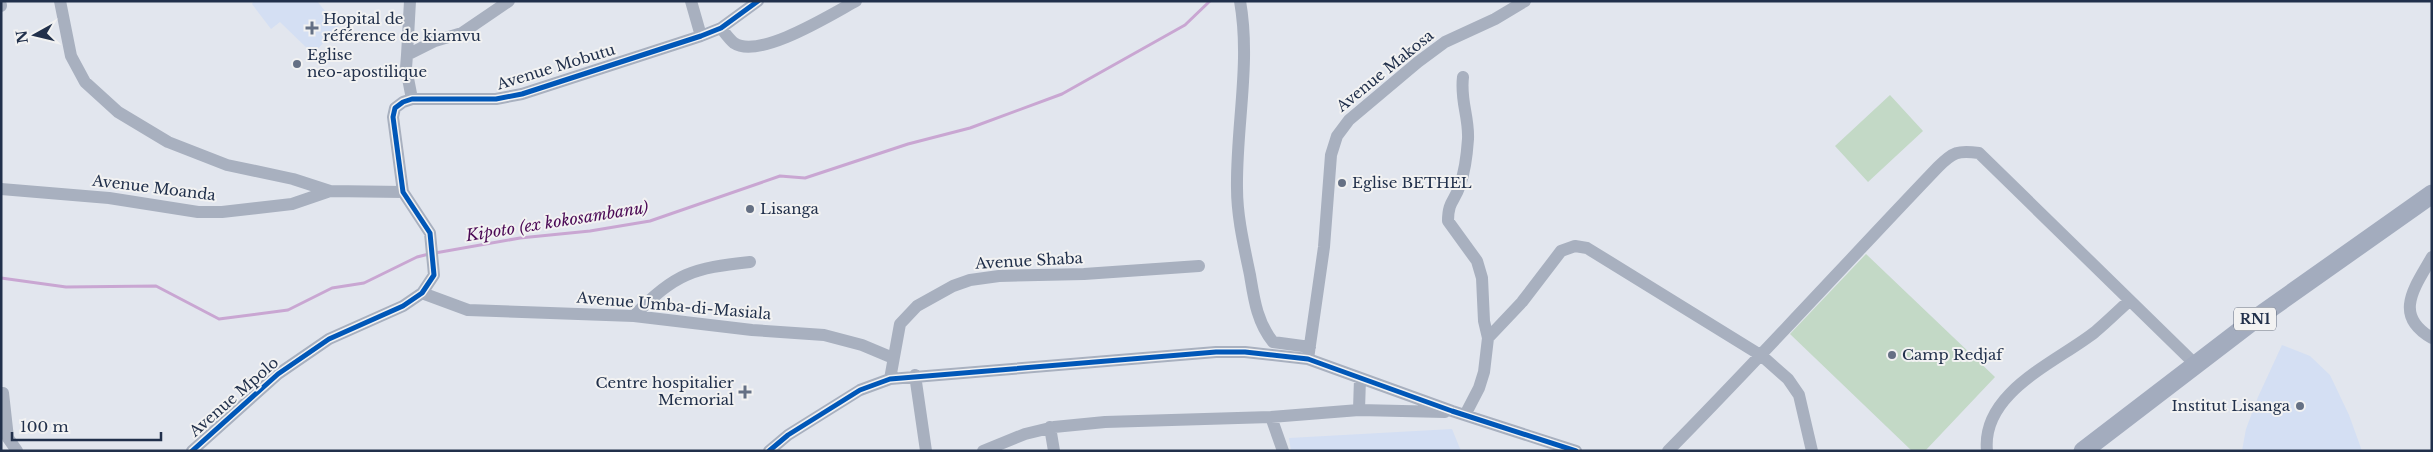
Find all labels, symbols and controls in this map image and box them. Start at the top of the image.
place label: Hopital de référence de kiamvu [323,9,481,45]
north arrow [10,10,60,60]
marker: Hopital de référence de kiamvu [305,21,319,35]
street label: Avenue Makosa [1331,25,1438,116]
text: N [12,29,32,45]
street label: Avenue Mobutu [493,39,617,94]
place label: Eglise neo-apostilique [307,45,427,81]
marker: Eglise neo-apostilique [291,58,303,70]
street label: Avenue Moanda [90,170,218,205]
place label: Eglise BETHEL [1352,173,1472,192]
marker: Eglise BETHEL [1336,177,1348,189]
water label: Kipoto (ex kokosambanu) [463,197,650,245]
place label: Lisanga [760,199,819,218]
marker: Lisanga [744,203,756,215]
street label: Avenue Shaba [974,248,1084,273]
street label: Avenue Umba-di-Masiala [575,287,773,324]
road number: RN1 [2234,308,2276,330]
place label: Camp Redjaf [1902,345,2004,364]
marker: Camp Redjaf [1886,349,1898,361]
street label: Avenue Mpolo [184,353,282,441]
place label: Centre hospitalier Memorial [596,373,735,409]
marker: Centre hospitalier Memorial [738,385,752,399]
place label: Institut Lisanga [2171,396,2291,415]
marker: Institut Lisanga [2294,400,2306,412]
scale bar [12,410,161,442]
text: 100 m [20,417,69,436]

